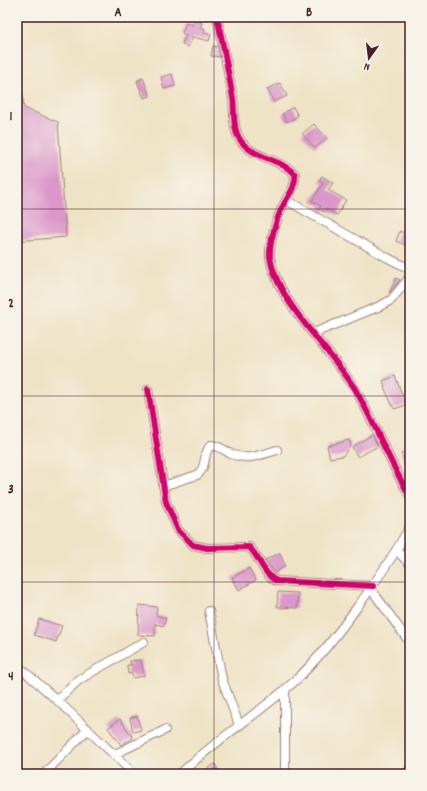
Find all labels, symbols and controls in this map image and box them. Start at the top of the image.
text: A [114,4,122,23]
text: B [306,4,312,23]
north arrow [349,38,389,78]
text: N [362,57,372,74]
text: 1 [10,108,13,127]
text: 2 [8,295,14,314]
text: 3 [8,481,14,500]
text: 4 [8,668,14,687]

